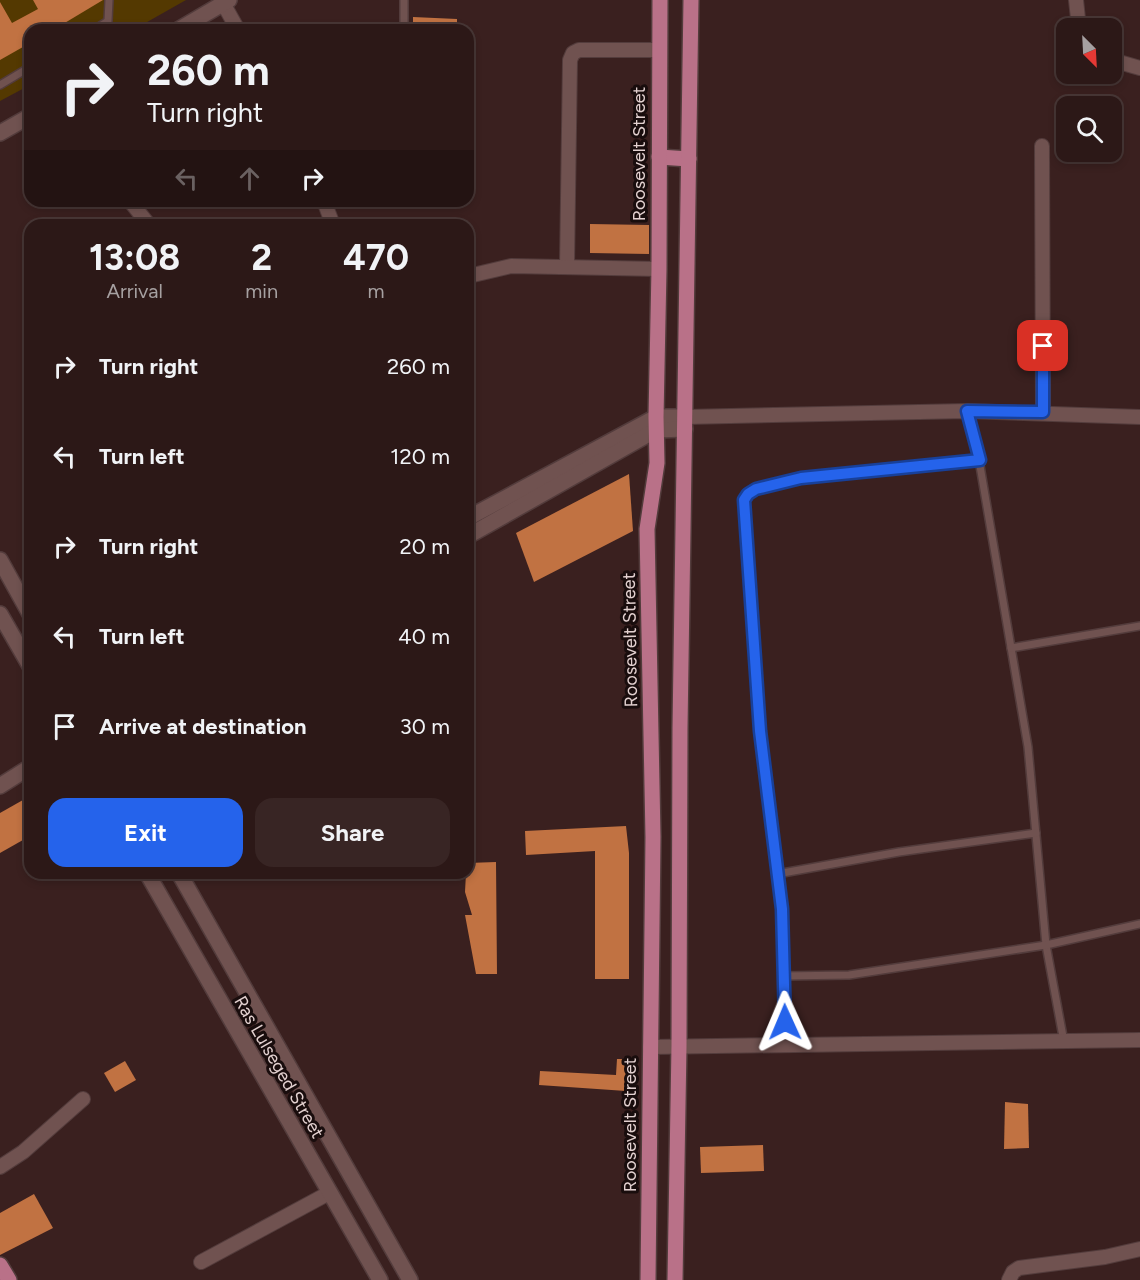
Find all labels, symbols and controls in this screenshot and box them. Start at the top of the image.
north arrow [1056,18,1122,84]
map controls [1056,18,1122,162]
text: 260 m [147,45,270,96]
icon: right [48,48,126,126]
street label: Roosevelt Street [628,86,650,221]
text: Turn right [147,96,263,129]
button: search [1056,96,1122,162]
icon: left [170,162,203,195]
icon: ahead [233,162,266,195]
icon: right [296,162,329,195]
text: 13:08 [89,236,180,279]
text: 2 [251,236,272,279]
text: 470 [343,236,409,279]
text: Arrival [106,279,163,303]
text: min [245,279,278,303]
text: m [368,279,385,303]
pin [1017,320,1068,371]
icon: arrive [1026,329,1059,362]
icon: right [48,350,81,383]
text: Turn right [99,353,198,380]
text: 260 m [387,353,450,380]
icon: left [48,440,81,473]
text: Turn left [99,443,185,470]
text: 120 m [390,443,450,470]
icon: right [48,530,81,563]
text: Turn right [99,533,198,560]
text: 20 m [399,533,450,560]
street label: Roosevelt Street [618,572,642,708]
icon: left [48,620,81,653]
text: Turn left [99,623,185,650]
text: 40 m [398,623,450,650]
icon: arrive [48,710,81,743]
text: Arrive at destination [99,713,307,740]
text: 30 m [400,713,450,740]
button: Exit [48,798,243,867]
button: Share [255,798,450,867]
position arrow [753,990,817,1054]
street label: Ras Lulseged Street [229,992,329,1142]
street label: Roosevelt Street [619,1057,641,1192]

